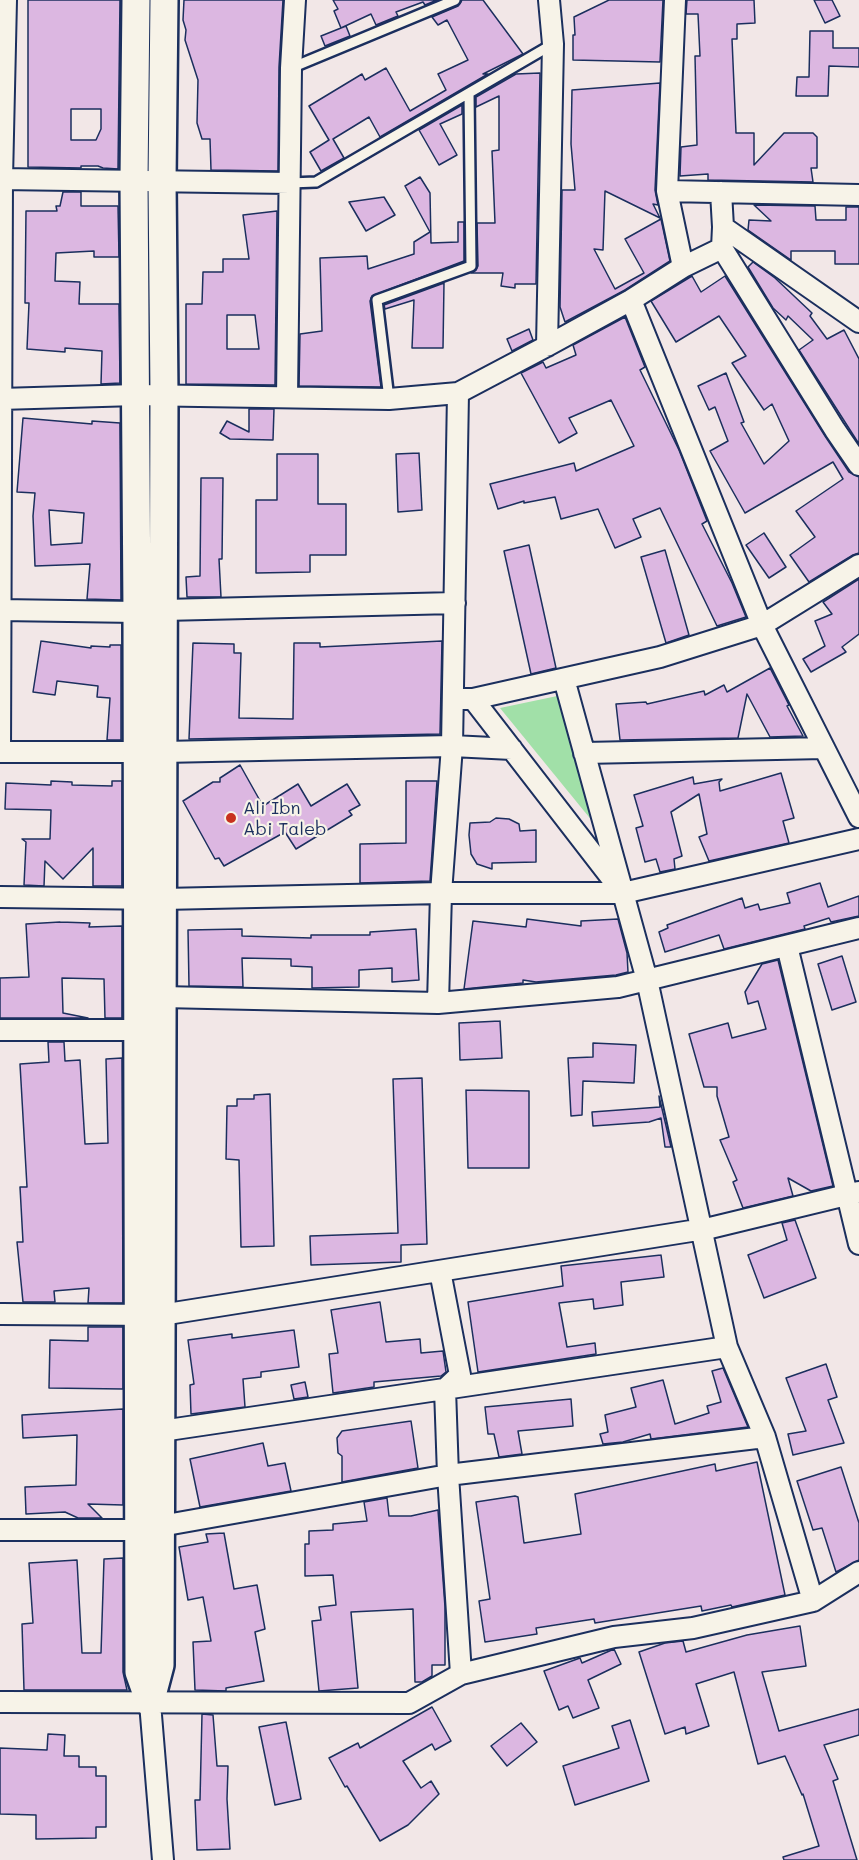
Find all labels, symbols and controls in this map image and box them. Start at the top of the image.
place label: Ali Ibn Abi Taleb [243,797,327,840]
marker: Ali Ibn Abi Taleb [224,811,238,825]

